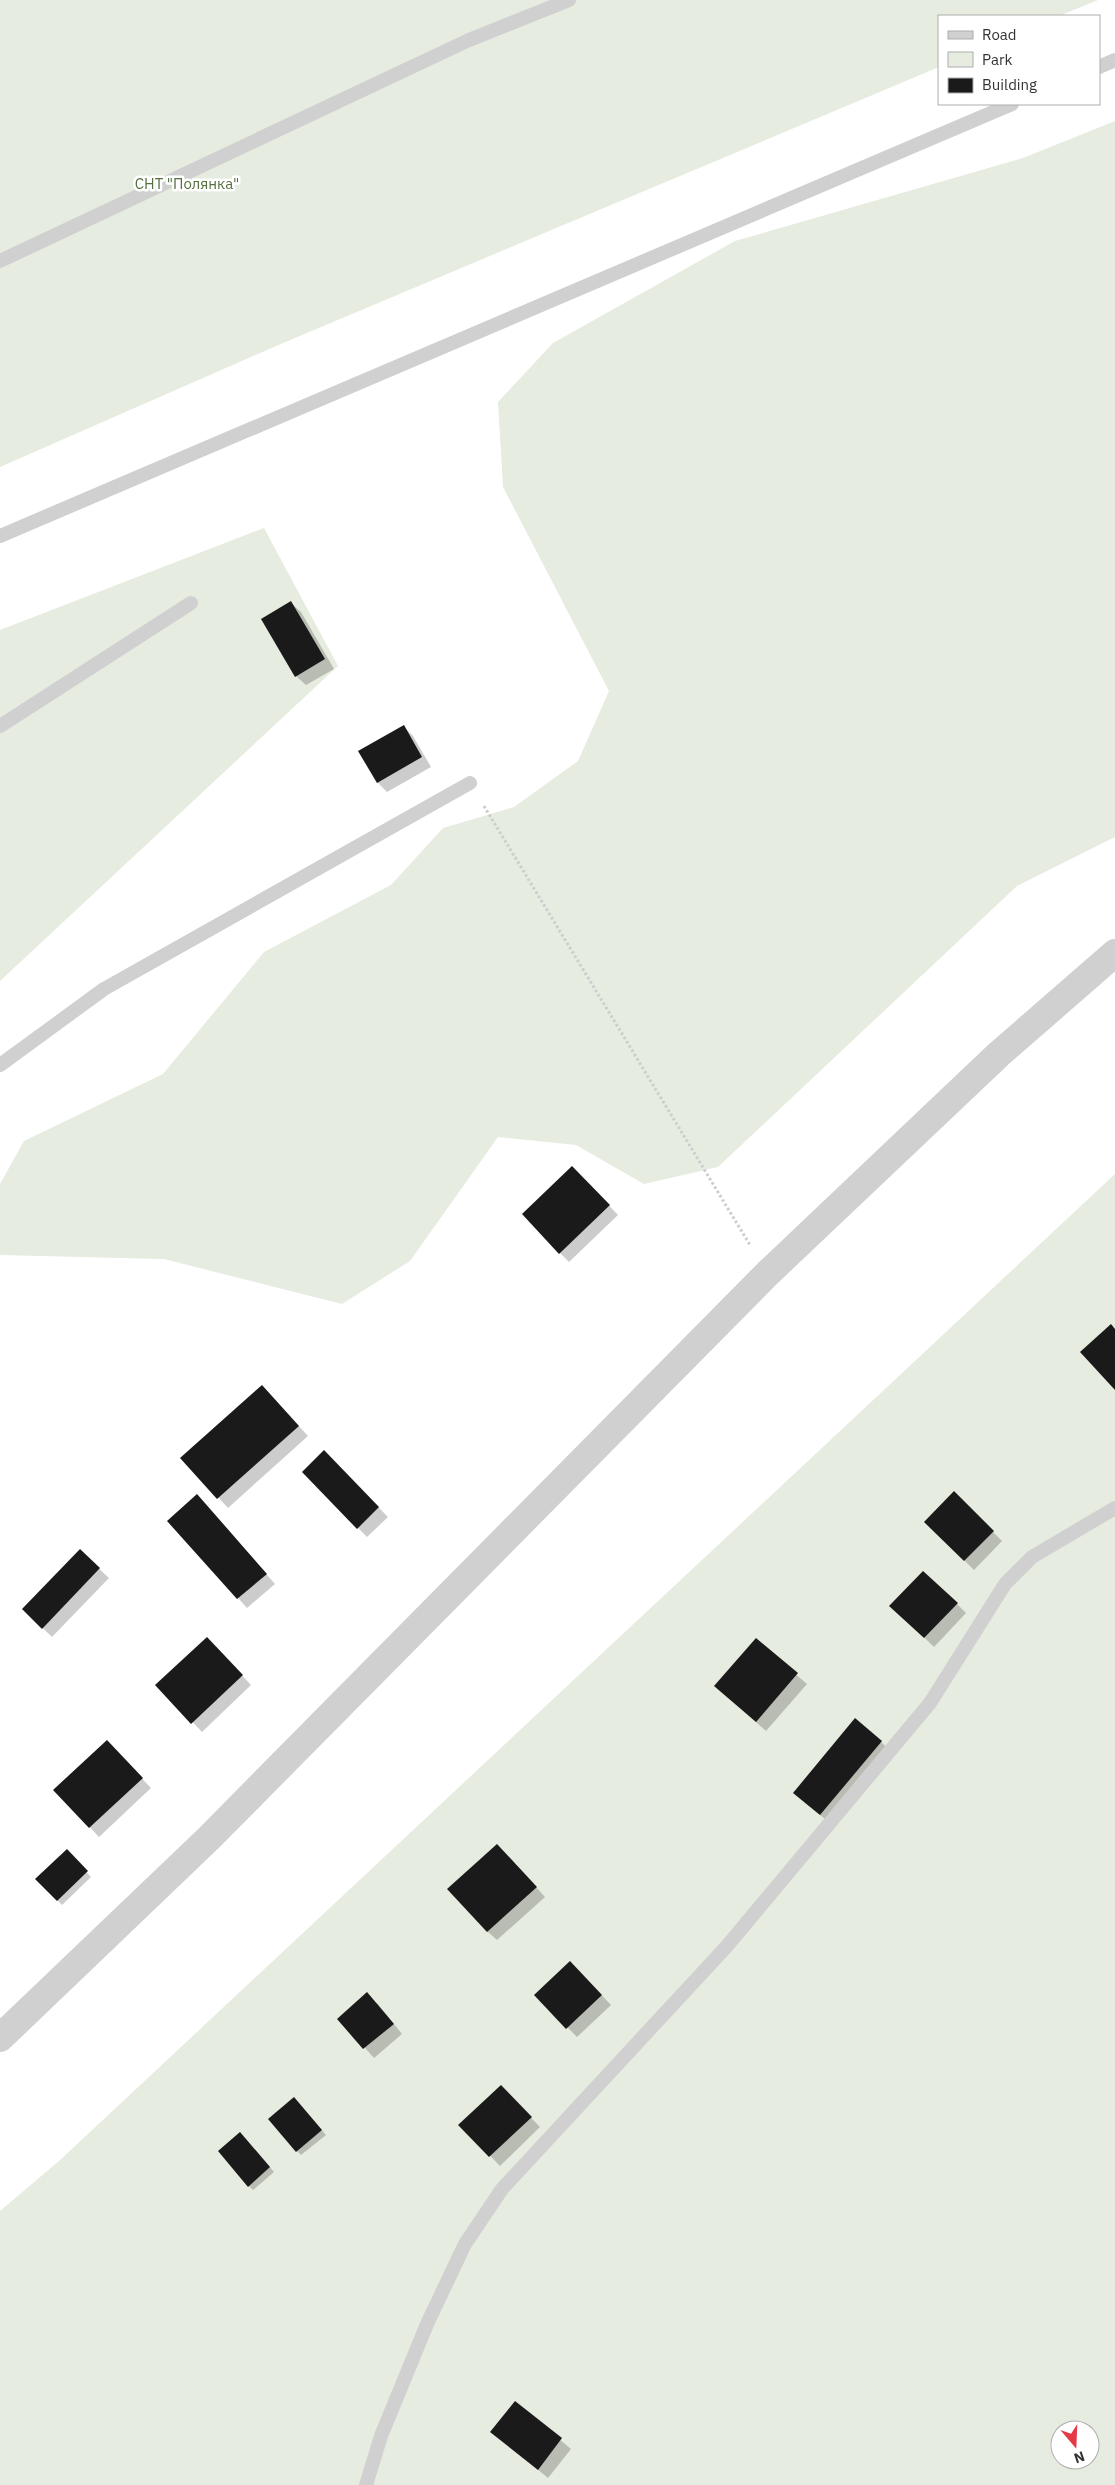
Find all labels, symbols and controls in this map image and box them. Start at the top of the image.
legend [938,15,1100,105]
text: Road [982,25,1017,44]
text: Park [982,50,1012,69]
text: Building [982,75,1037,94]
park label: СНТ "Полянка" [135,174,239,193]
north arrow [1050,2420,1100,2470]
text: N [1072,2447,1087,2467]

